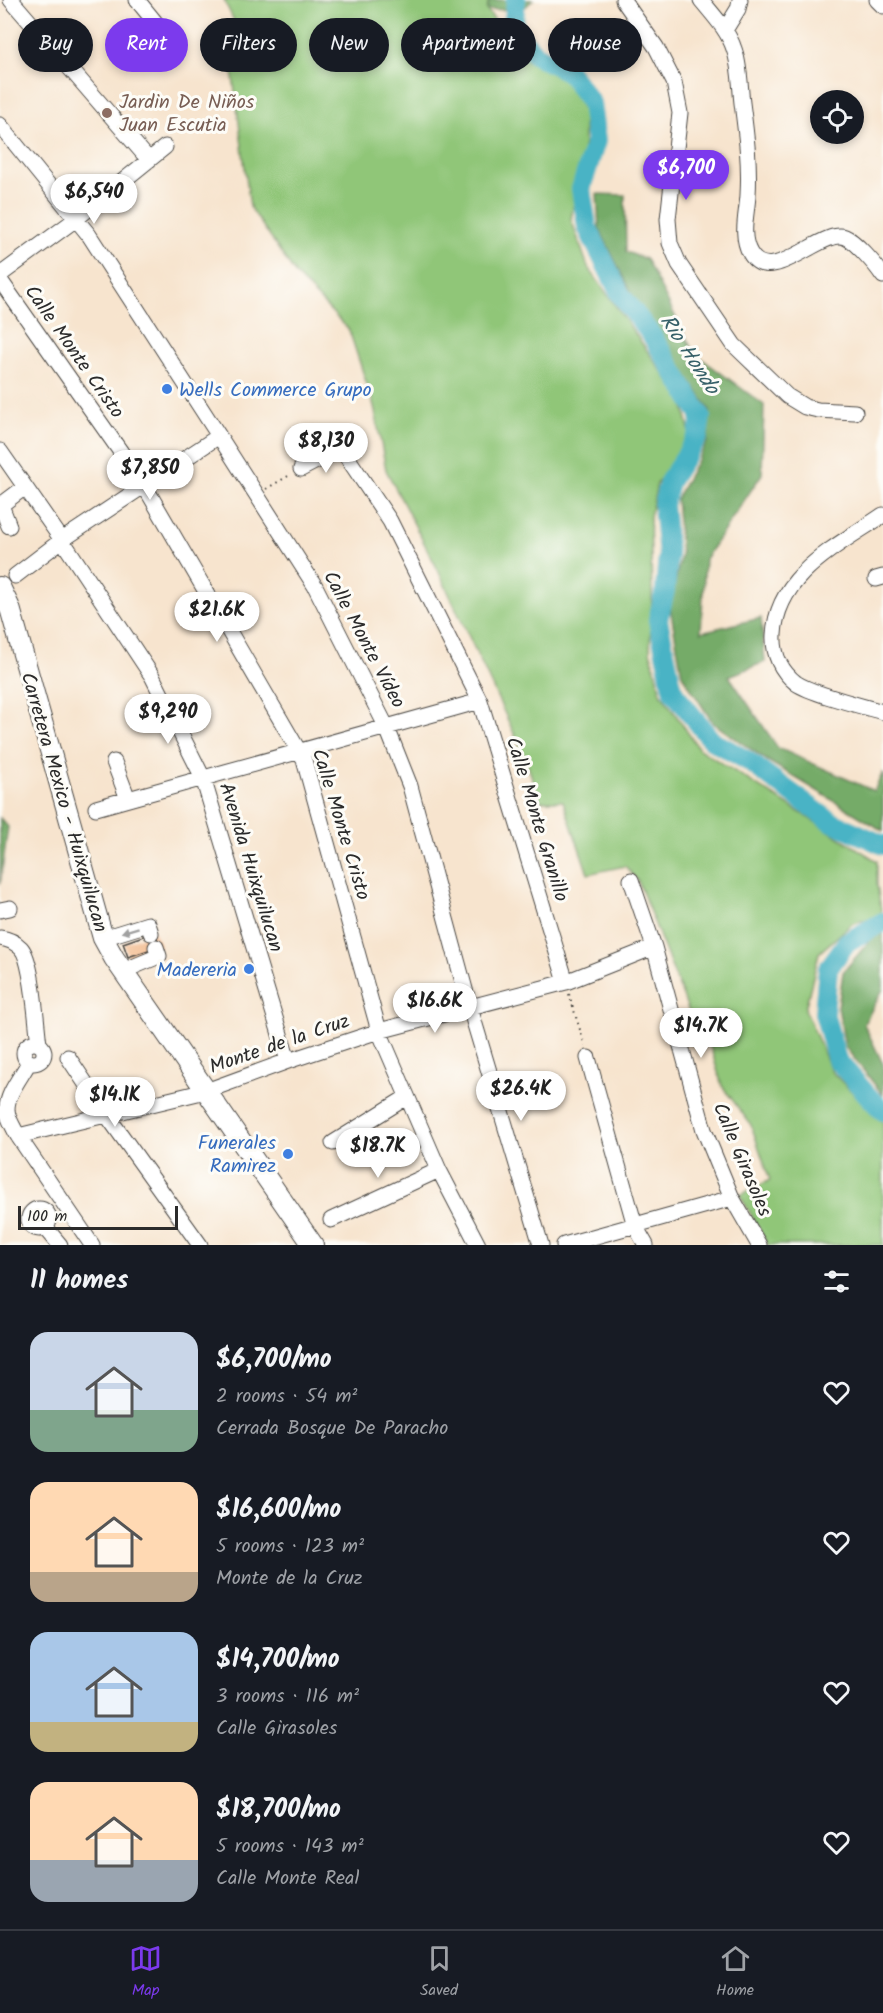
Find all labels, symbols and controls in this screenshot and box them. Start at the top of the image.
chip: Buy [18,18,93,72]
chip: Rent [105,18,188,72]
chip: Filters [200,18,297,72]
chip: New [309,18,389,72]
chip: Apartment [401,18,536,72]
chip: House [548,18,642,72]
place label: Jardin De Niños Juan Escutia [119,87,255,142]
map controls [810,90,864,144]
button: locate [810,90,864,144]
marker: Jardin De Niños Juan Escutia [100,106,114,120]
pin: $6,700 [637,150,735,201]
text: $6,700 [657,153,715,185]
pin: $6,540 [45,174,143,225]
text: $6,540 [64,177,124,209]
street label: Calle Monte Cristo [15,279,132,426]
water label: Rio Hondo [650,308,728,403]
place label: Wells Commerce Grupo [179,375,371,407]
marker: Wells Commerce Grupo [160,382,174,396]
pin: $8,130 [277,423,375,474]
text: $8,130 [298,426,354,458]
pin: $7,850 [101,450,199,501]
text: $7,850 [121,453,179,485]
street label: Calle Monte Vídeo [313,565,413,715]
pin: $21.6K [168,592,266,643]
text: $21.6K [188,595,246,627]
street label: Carretera Mexico - Huixquilucan [11,669,116,936]
pin: $9,290 [119,694,217,745]
text: $9,290 [138,697,198,729]
street label: Calle Monte Granillo [496,733,576,906]
street label: Calle Monte Cristo [302,745,378,904]
street label: Avenida Huixquilucan [209,779,291,956]
one-way arrow [121,926,139,935]
place label: Madereria [156,955,237,987]
marker: Madereria [242,962,256,976]
pin: $16.6K [386,983,484,1034]
text: $16.6K [407,986,463,1018]
street label: Monte de la Cruz [205,1006,354,1084]
pin: $14.7K [652,1008,750,1059]
text: $14.7K [674,1011,729,1043]
pin: $26.4K [472,1071,570,1122]
text: $26.4K [490,1074,552,1106]
pin: $14.1K [66,1077,164,1128]
text: $14.1K [89,1080,141,1112]
street label: Calle Girasoles [703,1098,780,1222]
place label: Funerales Ramirez [198,1128,276,1183]
pin: $18.7K [329,1128,427,1179]
text: $18.7K [350,1131,406,1163]
marker: Funerales Ramirez [281,1147,295,1161]
scale bar [18,1203,178,1230]
text: 100 m [27,1204,67,1229]
text: 11 homes [30,1260,128,1302]
icon: filters [820,1265,853,1298]
text: $6,700/mo [216,1339,332,1381]
icon: home [78,1356,150,1428]
icon: heart [820,1376,853,1409]
text: 2 rooms · 54 m² [216,1381,357,1413]
text: Cerrada Bosque De Paracho [216,1413,448,1445]
text: $16,600/mo [216,1489,341,1531]
icon: home [78,1506,150,1578]
icon: heart [820,1526,853,1559]
text: 5 rooms · 123 m² [216,1531,364,1563]
text: Monte de la Cruz [216,1563,363,1595]
text: $14,700/mo [216,1639,340,1681]
icon: home [78,1656,150,1728]
icon: heart [820,1676,853,1709]
text: 3 rooms · 116 m² [216,1681,359,1713]
text: Calle Girasoles [216,1713,337,1745]
text: $18,700/mo [216,1789,341,1831]
icon: home [78,1806,150,1878]
icon: heart [820,1826,853,1859]
text: 5 rooms · 143 m² [216,1831,364,1863]
text: Calle Monte Real [216,1863,359,1895]
tab: Map [129,1942,162,2003]
tab: Saved [420,1942,458,2003]
tab: Home [716,1942,754,2003]

